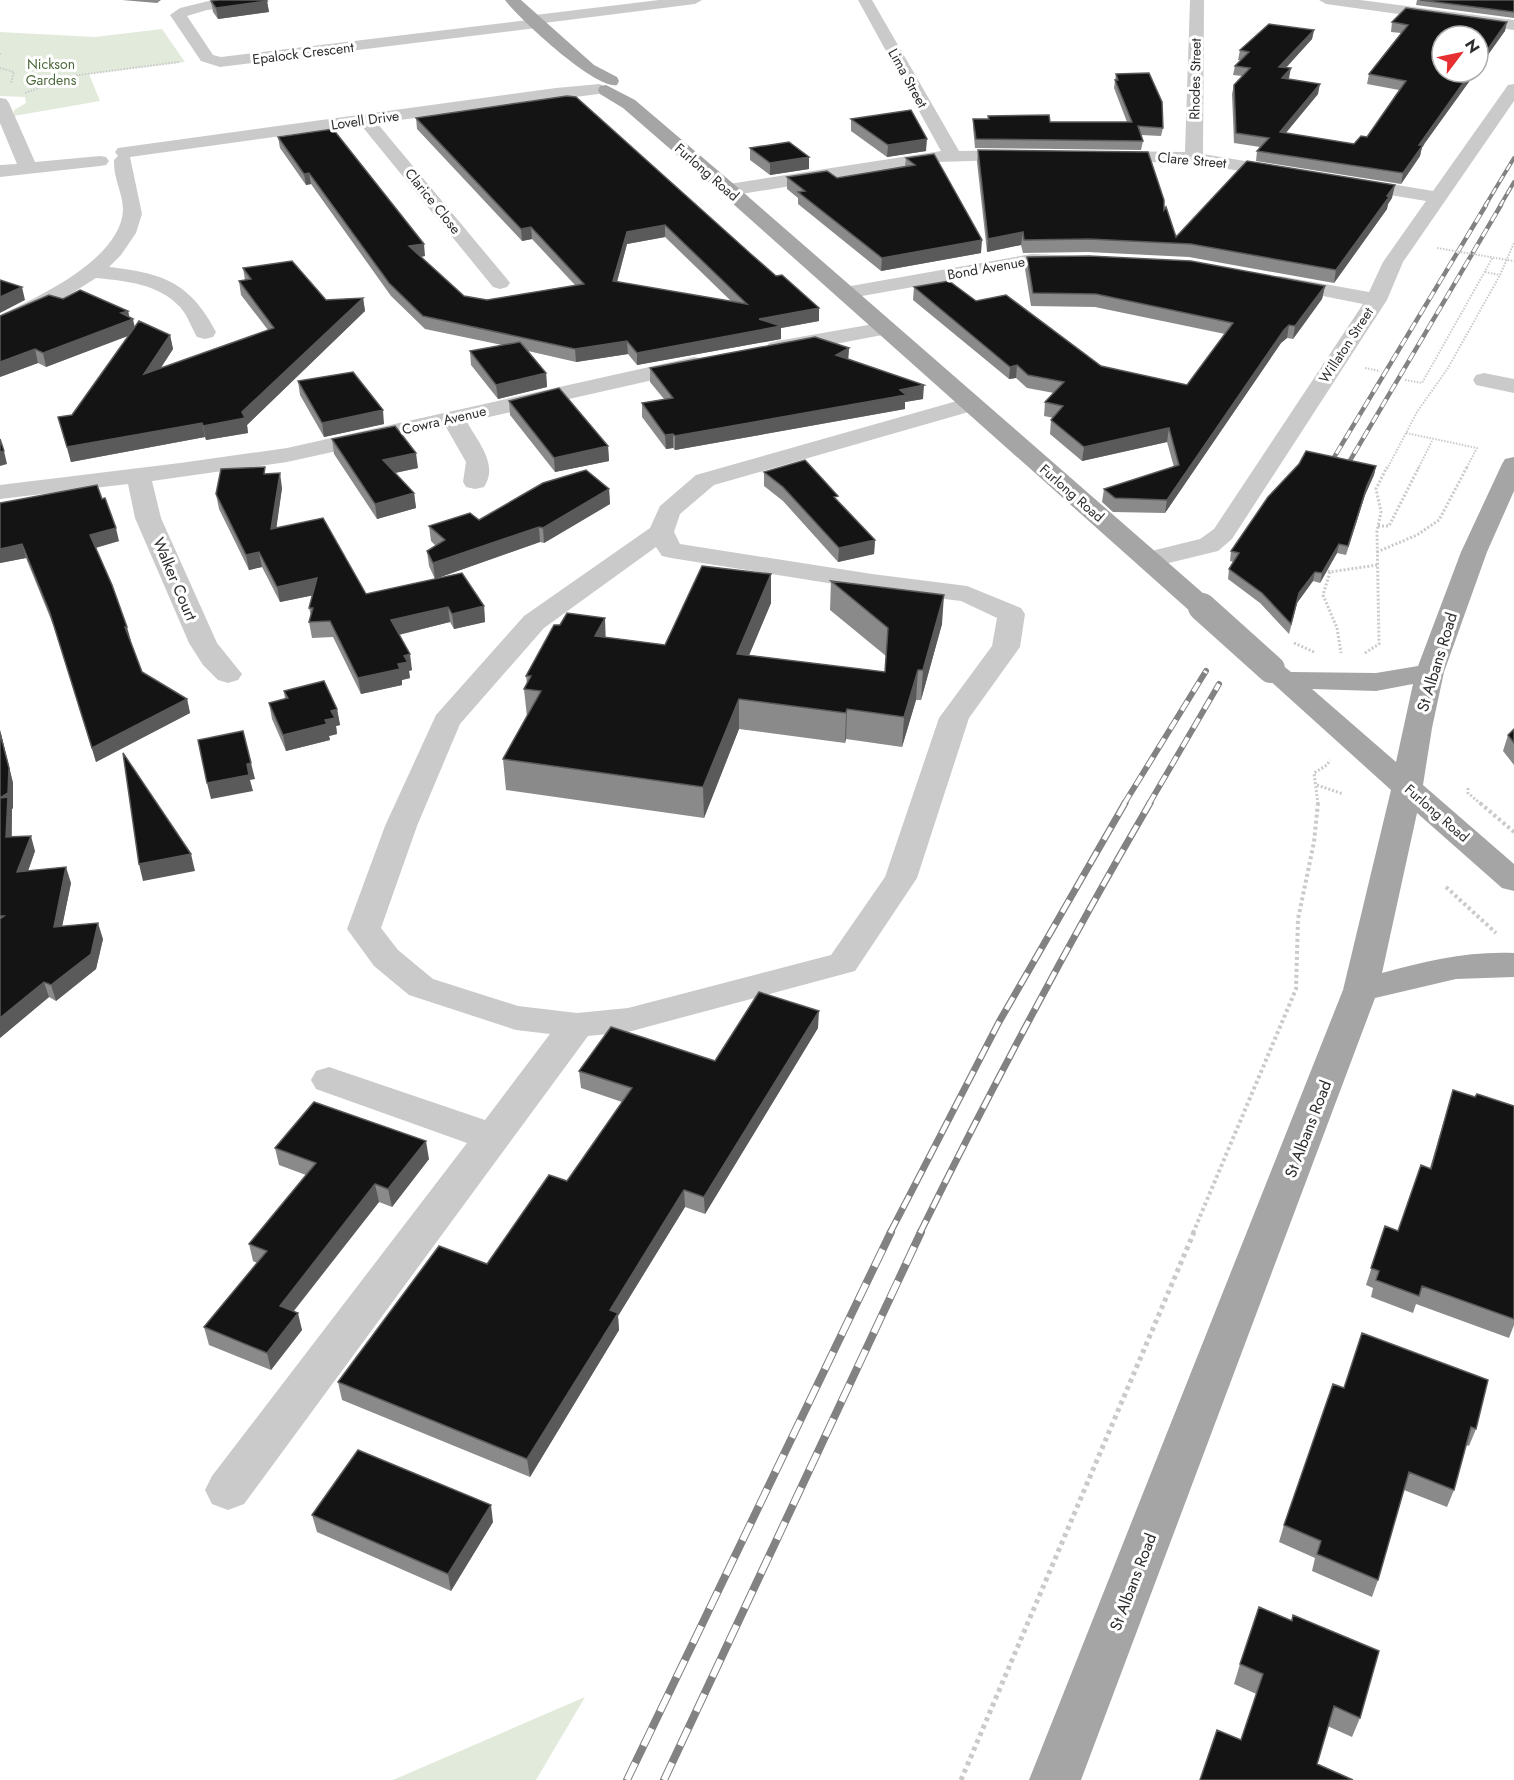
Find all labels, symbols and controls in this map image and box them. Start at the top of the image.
north arrow [1430,24,1490,84]
text: N [1459,35,1485,58]
street label: Epalock Crescent [251,37,355,69]
street label: Rhodes Street [1184,38,1206,120]
street label: Lima Street [883,45,933,112]
park label: Nickson Gardens [26,54,77,90]
street label: Lovell Drive [330,105,400,135]
street label: Furlong Road [670,138,744,206]
street label: Clare Street [1157,147,1228,173]
street label: Clarice Close [400,164,466,238]
street label: Bond Avenue [946,251,1026,285]
street label: Willaton Street [1314,303,1378,387]
street label: Cowra Avenue [400,401,488,439]
street label: Furlong Road [1035,459,1109,527]
street label: Walker Court [147,534,203,624]
street label: St Albans Road [1411,610,1463,714]
street label: Furlong Road [1400,779,1474,847]
street label: St Albans Road [1279,1077,1337,1181]
street label: St Albans Road [1104,1530,1162,1634]

